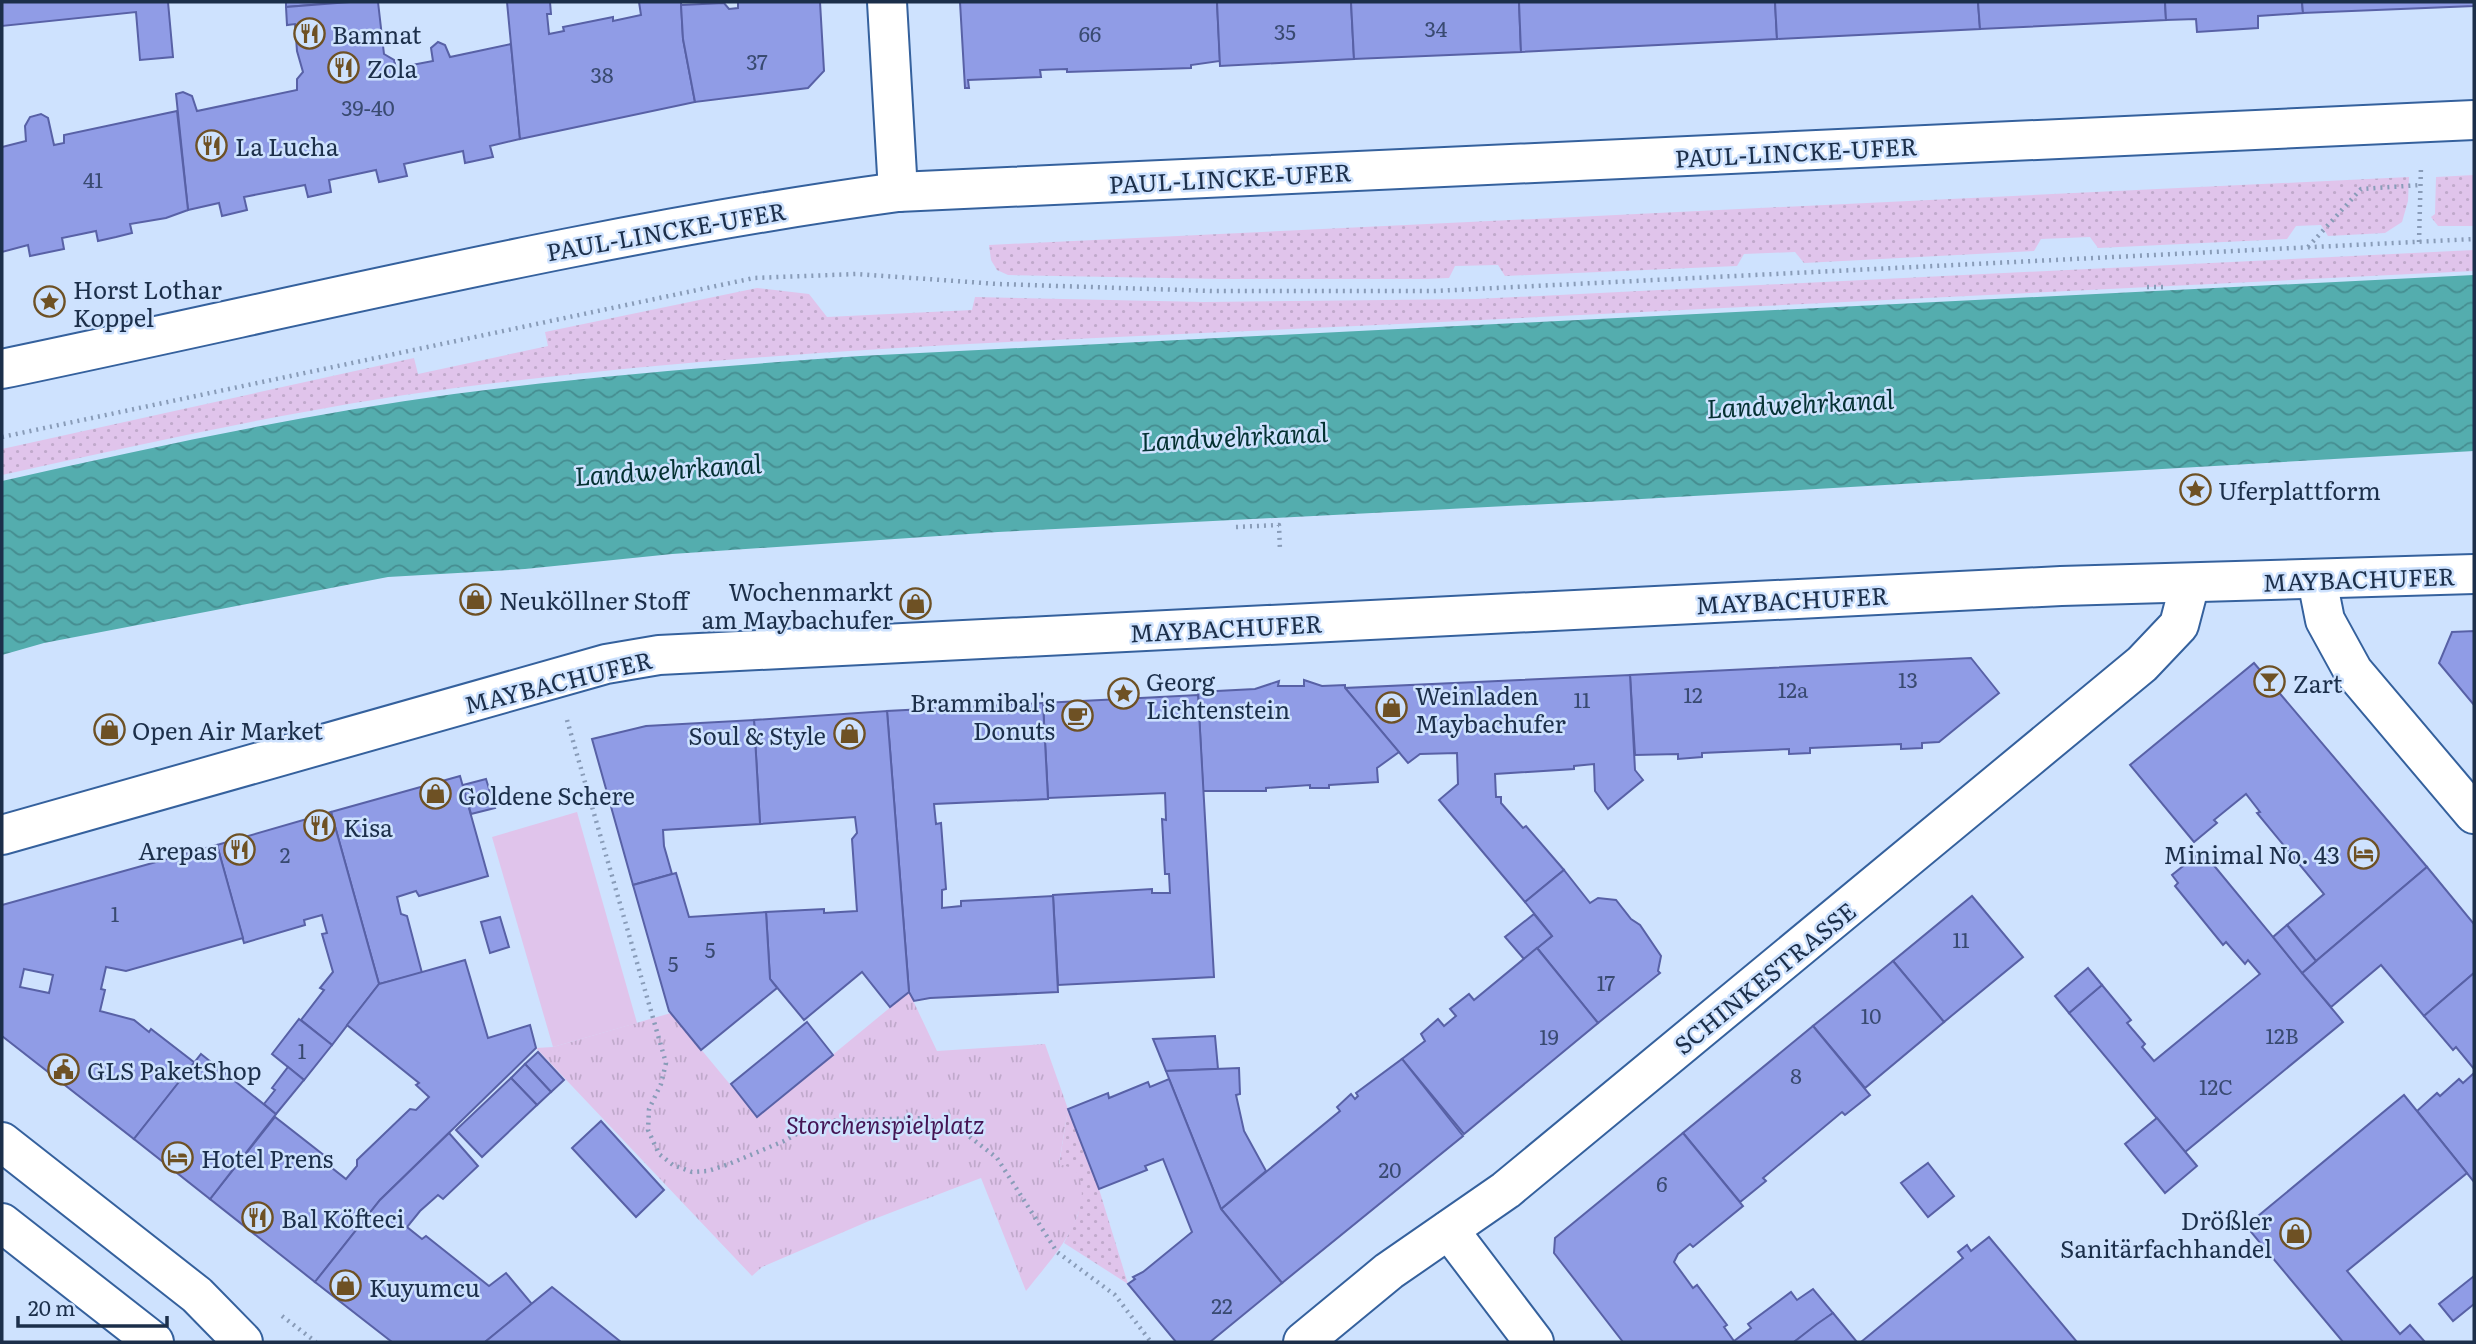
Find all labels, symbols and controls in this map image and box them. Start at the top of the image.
house number: 34 [1425,12,1448,43]
house number: 35 [1274,15,1296,46]
restaurant icon: Bamnat [292,16,326,50]
place label: Bamnat [332,16,422,51]
house number: 66 [1079,17,1101,48]
house number: 37 [746,45,768,76]
restaurant icon: Zola [327,50,361,84]
place label: Zola [367,50,418,85]
house number: 38 [591,58,613,89]
house number: 39-40 [341,91,395,122]
street label: PAUL-LINCKE-UFER [1674,127,1918,175]
restaurant icon: La Lucha [195,128,229,162]
place label: La Lucha [235,128,339,163]
street label: PAUL-LINCKE-UFER [1108,153,1352,201]
house number: 41 [83,163,104,194]
street label: PAUL-LINCKE-UFER [543,192,789,268]
place label: Horst Lothar Koppel [73,271,222,334]
place icon: Horst Lothar Koppel [33,285,67,319]
water label: Landwehrkanal [1705,378,1895,426]
water label: Landwehrkanal [1139,411,1329,459]
water label: Landwehrkanal [573,442,764,494]
place icon: Uferplattform [2178,472,2212,506]
place label: Uferplattform [2218,472,2381,507]
street label: MAYBACHUFER [2262,557,2456,599]
place label: Wochenmarkt am Maybachufer [701,573,894,636]
street label: MAYBACHUFER [1695,576,1889,622]
shop icon: Neuköllner Stoff [459,582,493,616]
place label: Neuköllner Stoff [499,582,690,617]
shop icon: Wochenmarkt am Maybachufer [899,587,933,621]
street label: MAYBACHUFER [1129,604,1323,650]
street label: MAYBACHUFER [460,641,656,721]
place label: Georg Lichtenstein [1146,663,1290,726]
house number: 13 [1898,663,1918,694]
bar icon: Zart [2253,665,2287,699]
place label: Zart [2293,665,2343,700]
house number: 12a [1778,673,1809,704]
place icon: Georg Lichtenstein [1106,677,1140,711]
place label: Weinladen Maybachufer [1415,677,1566,740]
house number: 12 [1683,678,1703,709]
house number: 11 [1573,683,1591,714]
place label: Brammibal's Donuts [910,684,1055,747]
shop icon: Weinladen Maybachufer [1375,691,1409,725]
cafe icon: Brammibal's Donuts [1061,698,1095,732]
shop icon: Open Air Market [92,712,126,746]
place label: Open Air Market [132,712,323,747]
place label: Soul & Style [688,717,826,752]
shop icon: Soul & Style [832,717,866,751]
shop icon: Goldene Schere [418,777,452,811]
place label: Goldene Schere [458,777,635,812]
restaurant icon: Kisa [303,809,337,843]
place label: Kisa [343,809,393,844]
place label: Arepas [138,832,217,867]
restaurant icon: Arepas [223,832,257,866]
place label: Minimal No. 43 [2164,836,2340,871]
hotel icon: Minimal No. 43 [2346,836,2380,870]
house number: 2 [280,838,290,869]
street label: SCHINKESTRASSE [1666,893,1862,1061]
house number: 1 [111,897,120,928]
house number: 11 [1952,923,1970,954]
house number: 5 [705,933,715,964]
house number: 5 [668,947,678,978]
house number: 17 [1597,966,1616,997]
house number: 10 [1861,999,1881,1030]
house number: 12B [2265,1019,2299,1050]
house number: 19 [1539,1020,1559,1051]
house number: 1 [298,1034,307,1065]
public building icon: GLS PaketShop [47,1052,81,1086]
place label: GLS PaketShop [87,1052,262,1087]
house number: 8 [1790,1059,1802,1090]
house number: 12C [2199,1070,2233,1101]
park label: Storchenspielplatz [786,1106,984,1141]
hotel icon: Hotel Prens [161,1140,195,1174]
place label: Hotel Prens [201,1140,334,1175]
house number: 20 [1379,1153,1401,1184]
house number: 6 [1656,1167,1668,1198]
restaurant icon: Bal Köfteci [241,1200,275,1234]
place label: Bal Köfteci [281,1200,404,1235]
place label: Drößler Sanitärfachhandel [2060,1202,2273,1265]
shop icon: Drößler Sanitärfachhandel [2278,1216,2312,1250]
shop icon: Kuyumcu [329,1269,363,1303]
place label: Kuyumcu [369,1269,480,1304]
scale bar [18,1284,166,1328]
house number: 22 [1211,1289,1233,1320]
text: 20 m [28,1291,75,1322]

